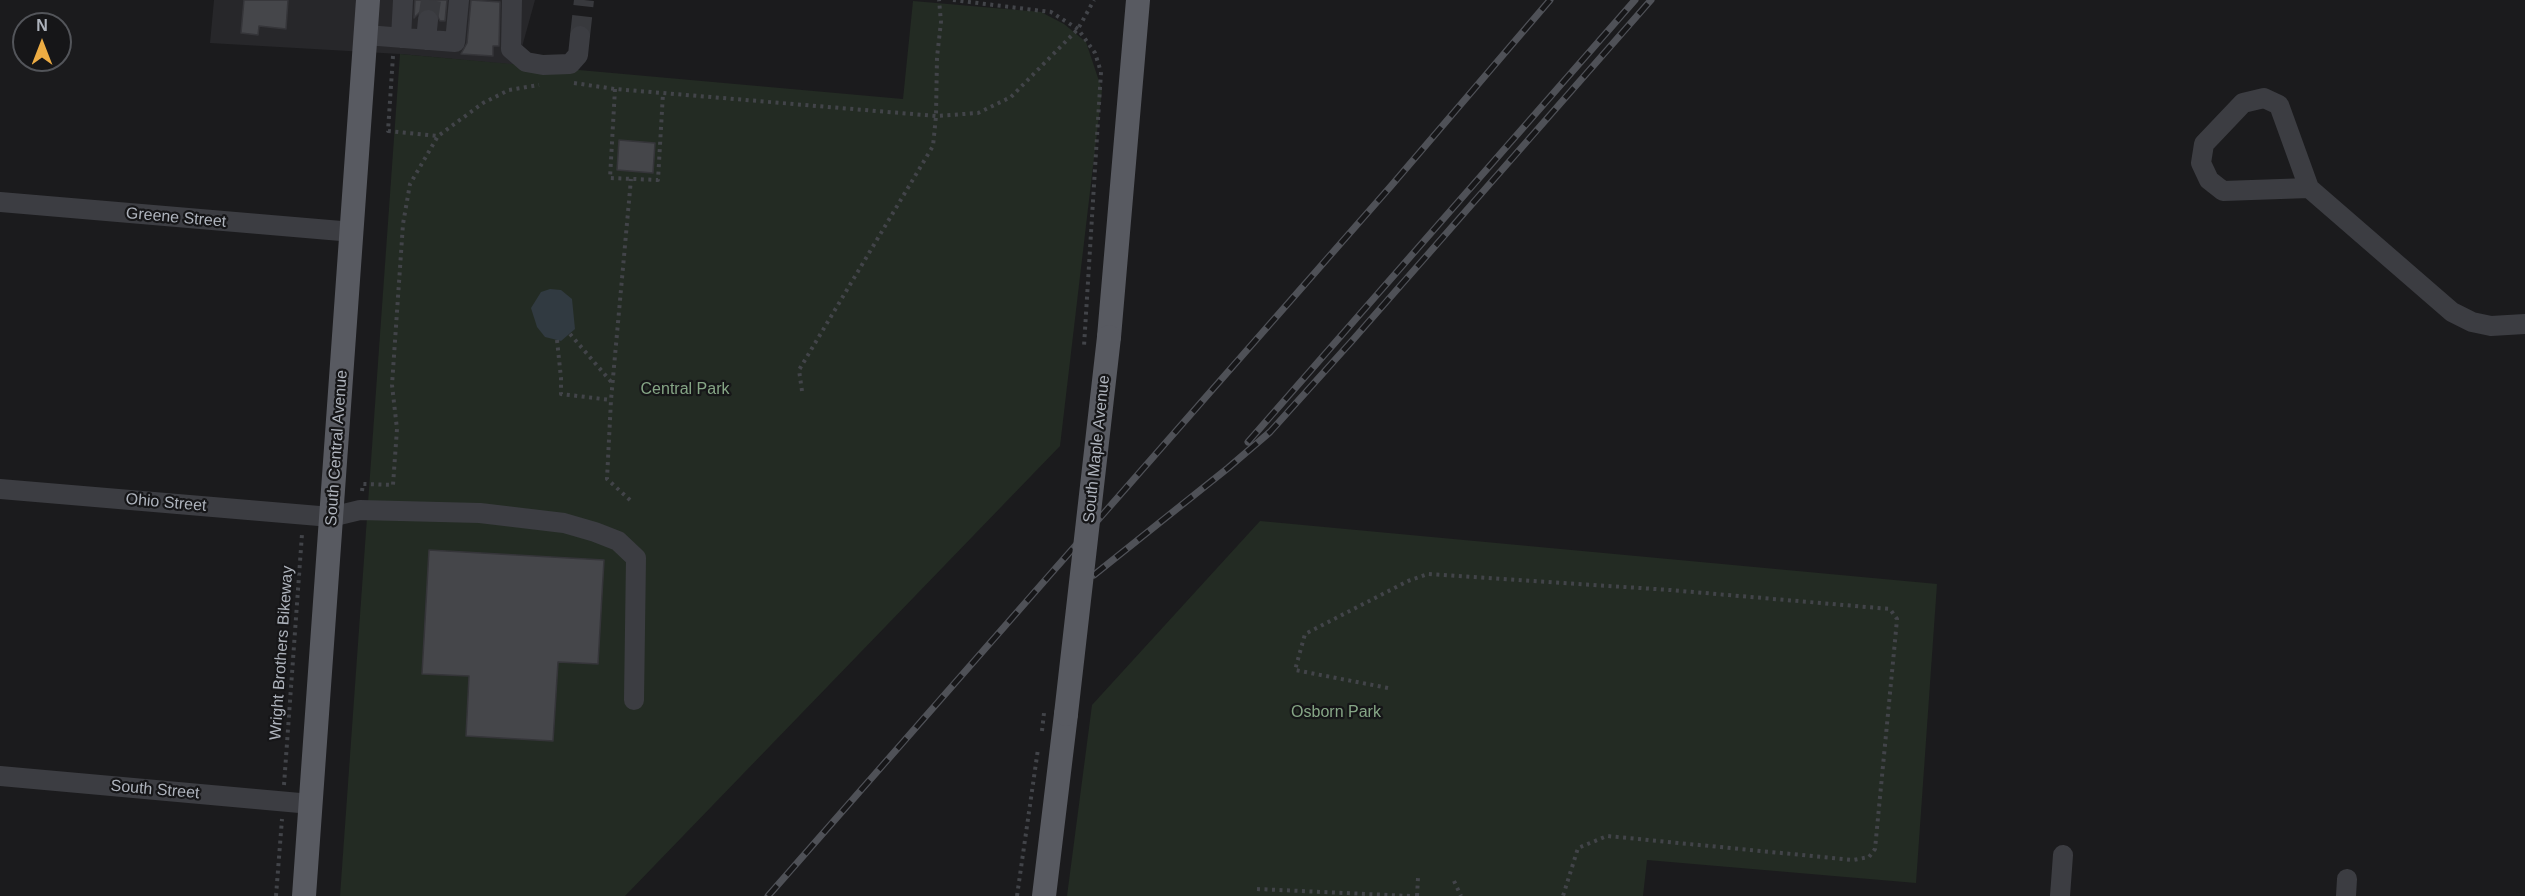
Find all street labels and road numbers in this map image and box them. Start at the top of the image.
street label: Greene Street [125,204,227,232]
street label: South Central Avenue [322,369,352,527]
street label: South Maple Avenue [1080,374,1114,524]
street label: Ohio Street [125,490,207,516]
street label: Wright Brothers Bikeway [266,565,298,741]
street label: South Street [110,777,200,803]

